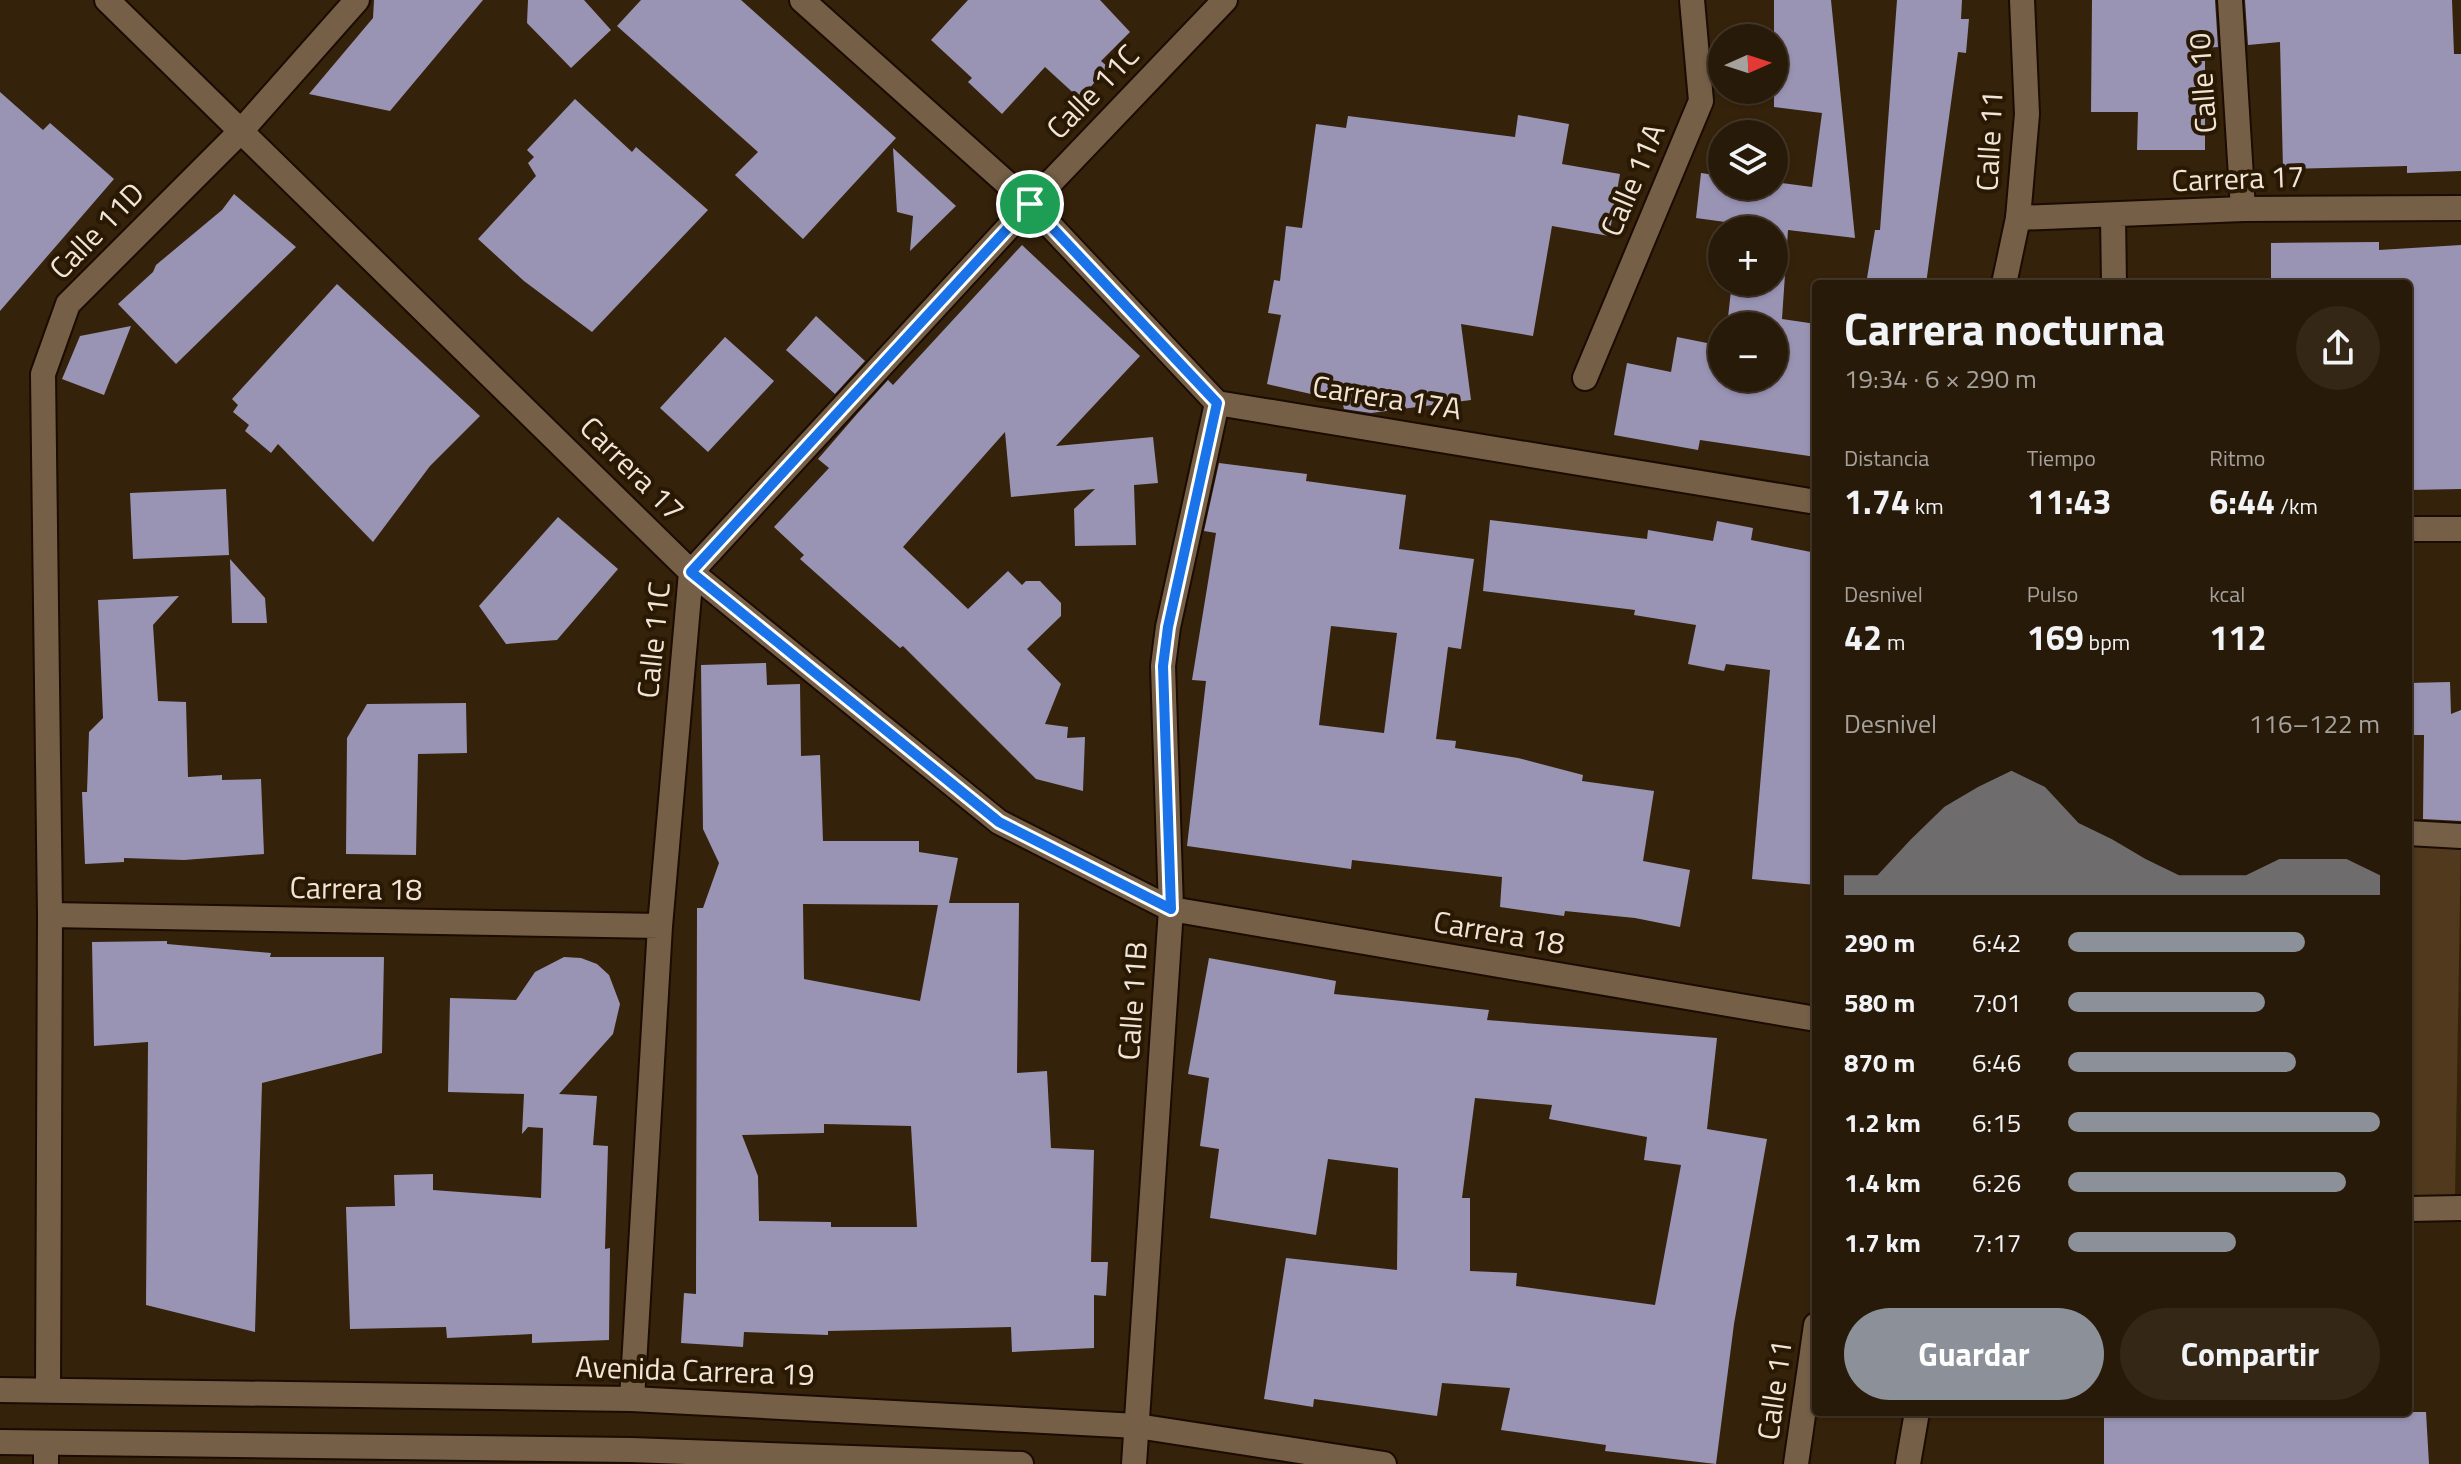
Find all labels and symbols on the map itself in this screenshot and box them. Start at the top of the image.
north arrow [1708,24,1788,104]
street label: Calle 10 [2176,31,2228,135]
street label: Calle 11C [1035,33,1149,149]
street label: Calle 11 [1963,90,2015,192]
street label: Calle 11A [1588,116,1676,243]
street label: Carrera 17 [2171,153,2305,203]
pin [996,170,1064,238]
street label: Calle 11D [38,171,154,289]
street label: Carrera 17A [1309,363,1465,432]
street label: Carrera 17 [570,405,696,531]
street label: Calle 11C [624,579,682,700]
street label: Carrera 18 [289,864,423,912]
street label: Carrera 18 [1430,898,1568,966]
street label: Calle 11B [1105,940,1159,1062]
street label: Calle 11 [1744,1337,1804,1443]
street label: Avenida Carrera 19 [575,1343,815,1397]

